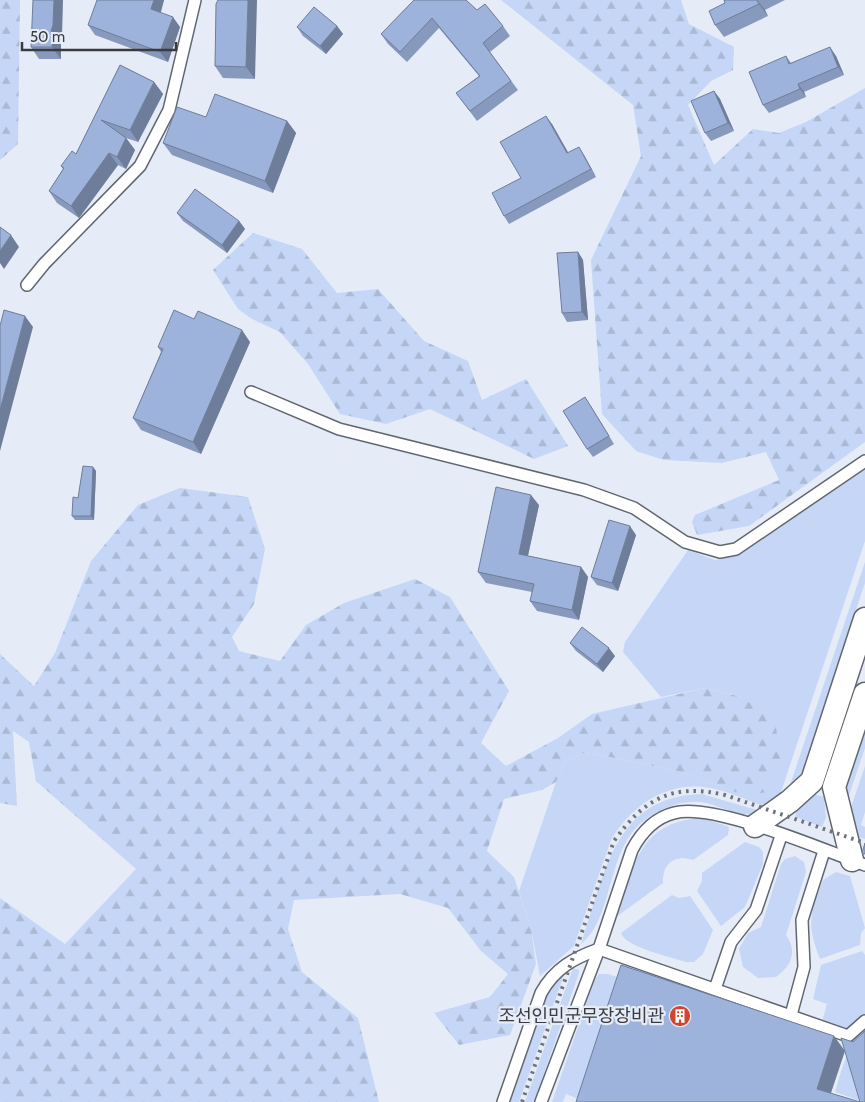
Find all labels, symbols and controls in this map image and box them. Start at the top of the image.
scale bar [22,20,176,52]
text: 50 m [30,28,65,46]
building icon: 조선인민군무장장비관 [668,1004,692,1028]
place label: 조선인민군무장장비관 [498,1005,664,1027]

